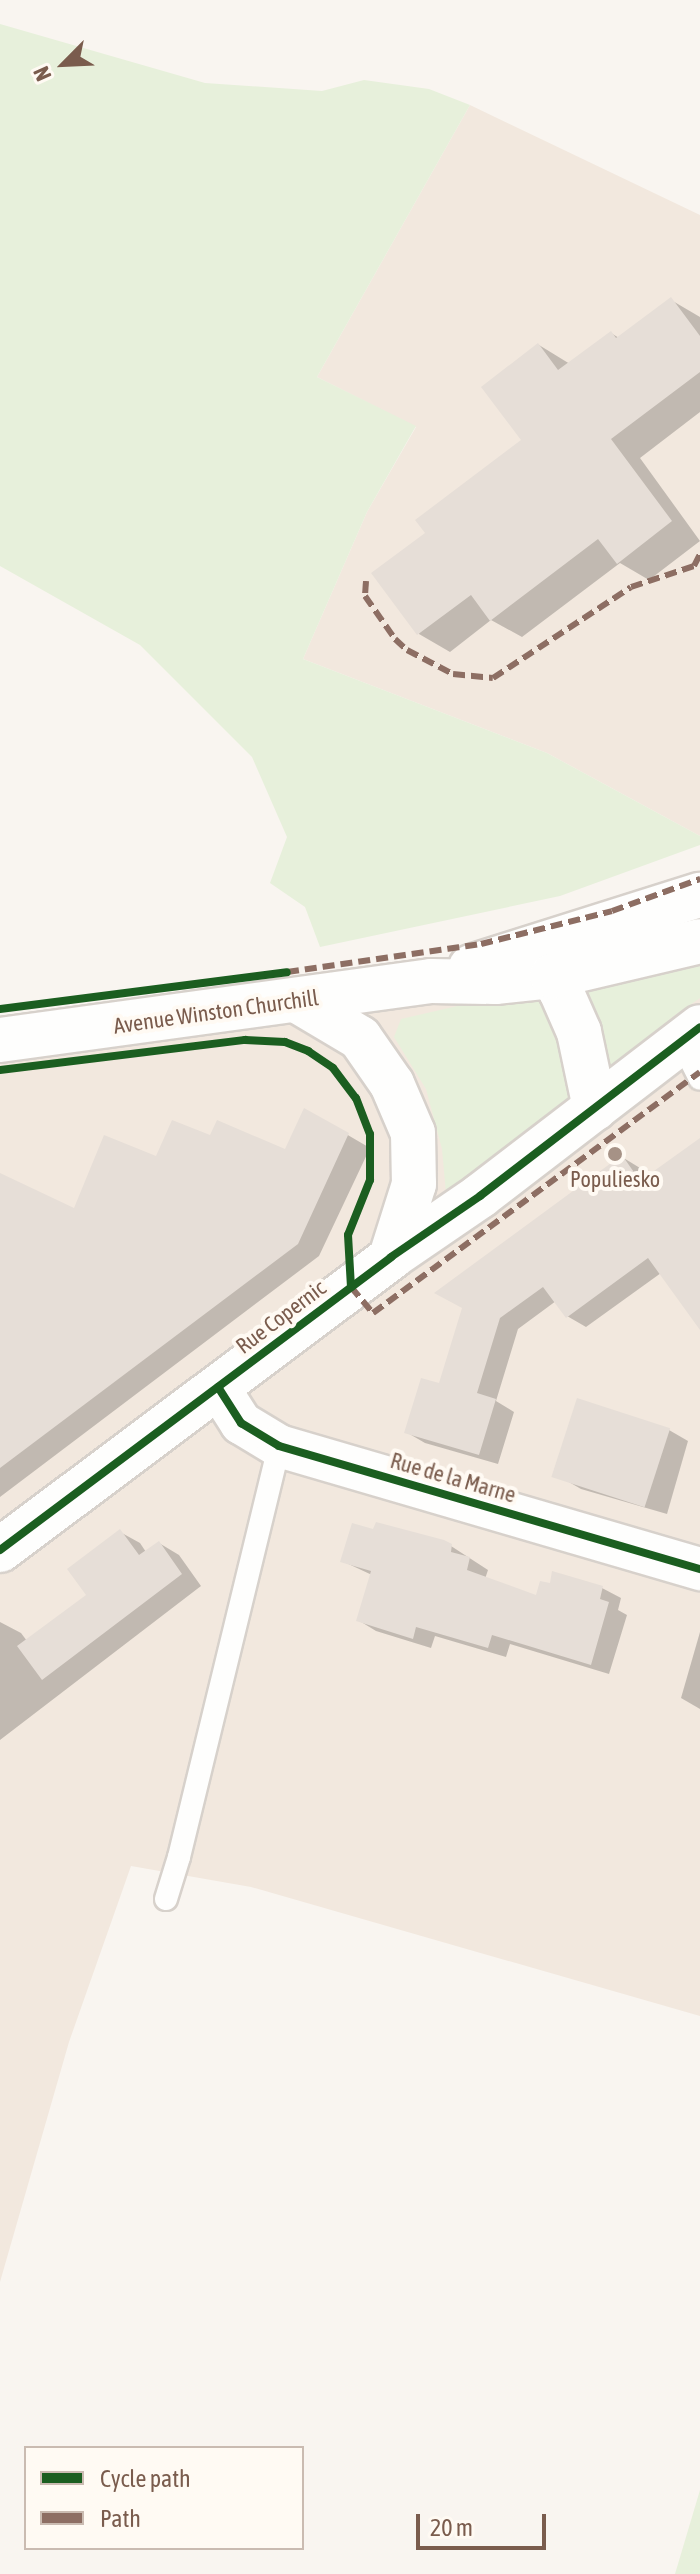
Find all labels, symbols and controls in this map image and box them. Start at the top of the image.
north arrow [24,24,104,104]
text: N [28,63,57,85]
street label: Avenue Winston Churchill [112,985,320,1039]
marker: Populiesko [606,1145,624,1163]
place label: Populiesko [570,1167,660,1193]
street label: Rue Copernic [231,1275,331,1359]
street label: Rue de la Marne [387,1447,519,1509]
legend [24,2446,304,2550]
text: Cycle path [100,2465,191,2492]
scale bar [420,2498,550,2548]
text: Path [100,2505,141,2532]
text: 20 m [430,2514,473,2541]

